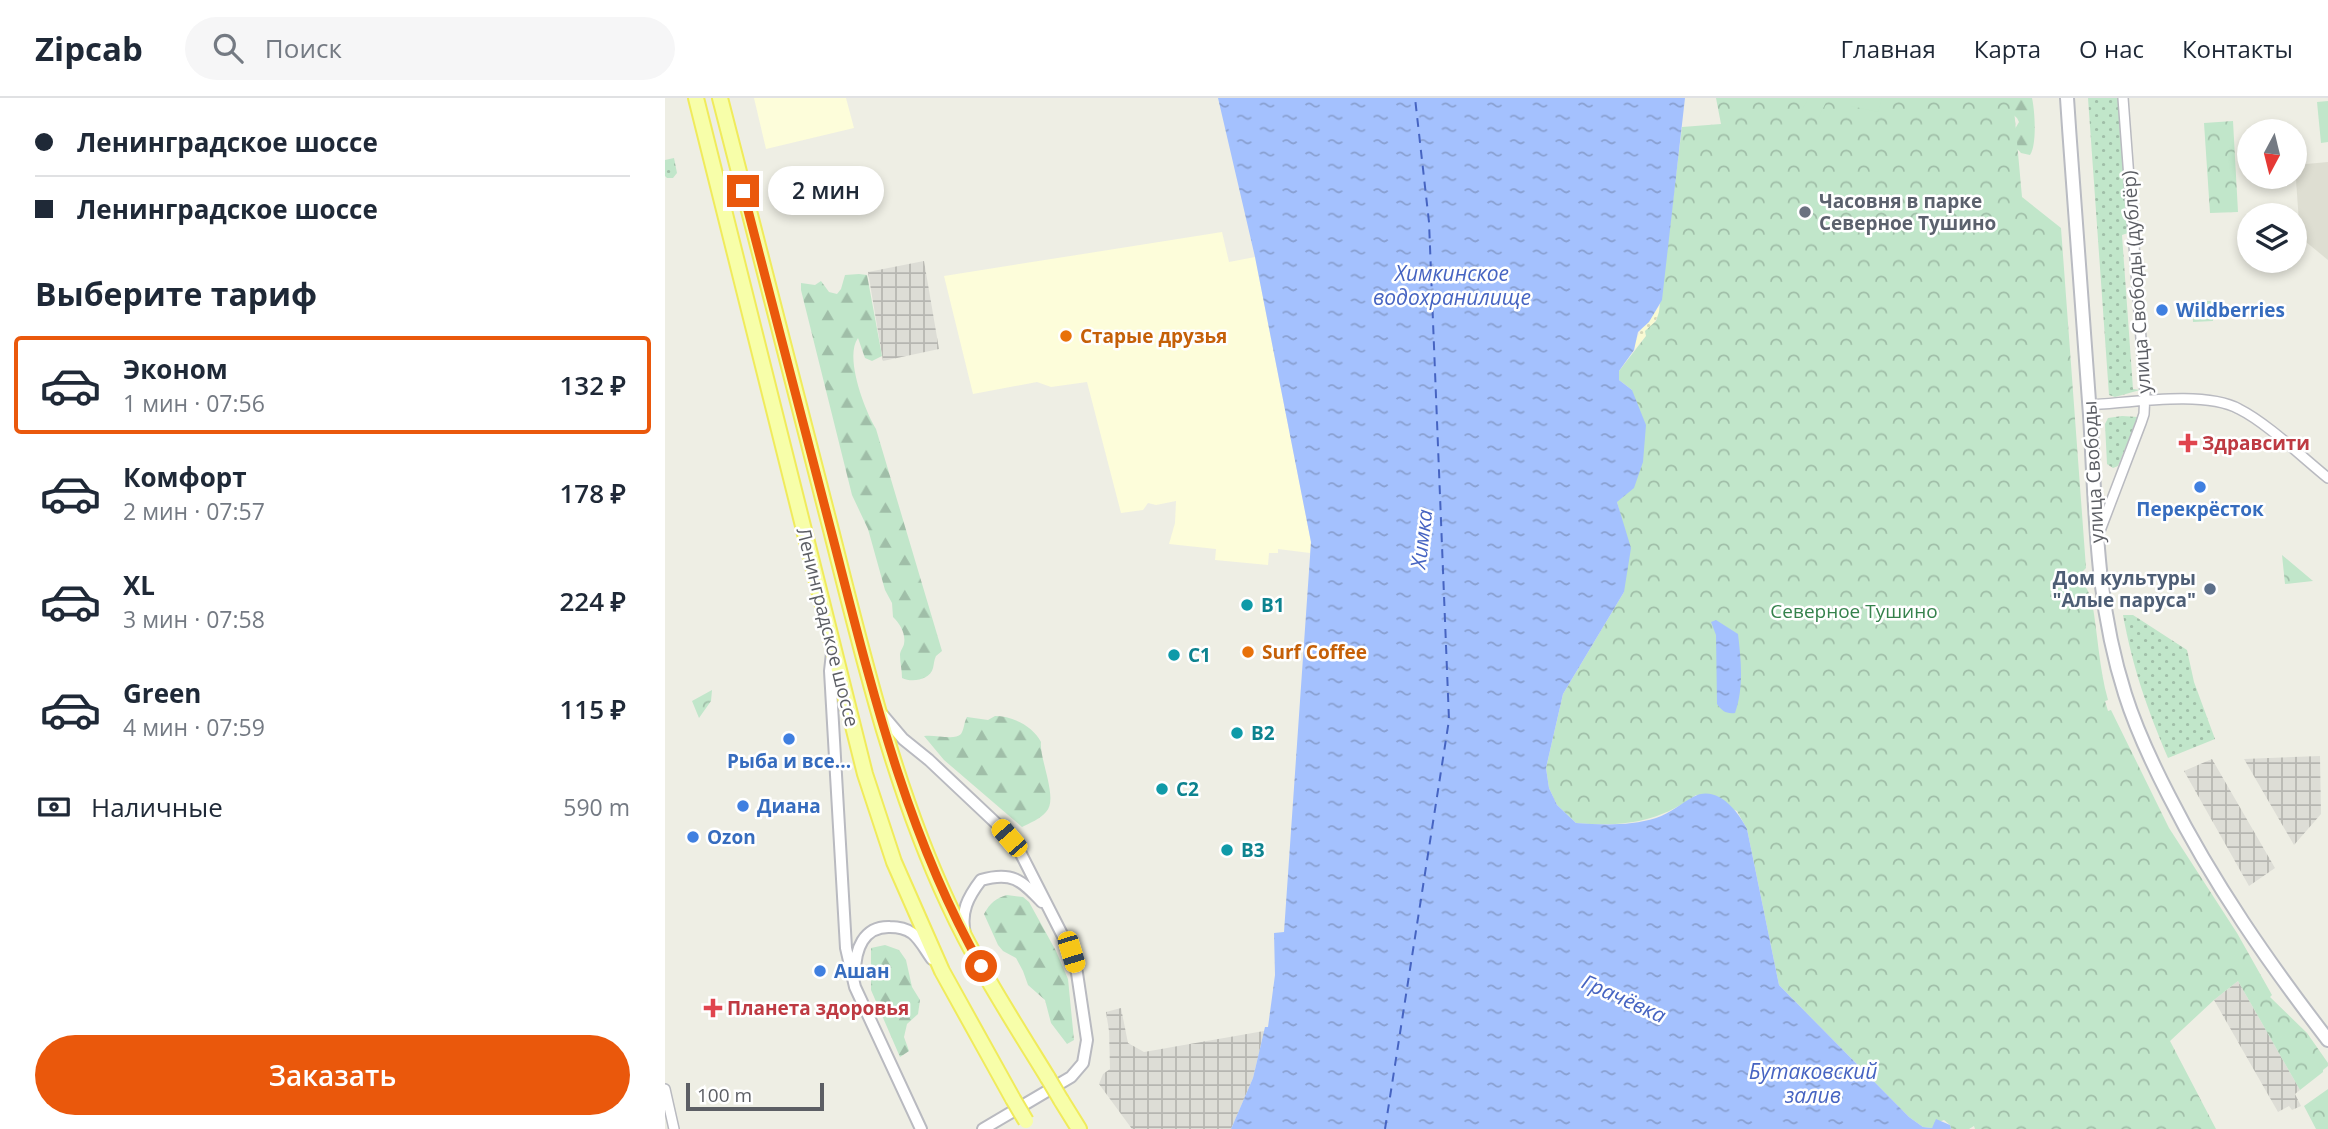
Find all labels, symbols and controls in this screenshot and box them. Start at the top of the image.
search box [185,17,675,80]
text: Zipcab [35,26,143,71]
icon: search [209,29,247,67]
text: Поиск [265,30,342,66]
text: Главная [1841,32,1936,65]
text: Карта [1974,32,2041,65]
text: О нас [2079,32,2144,65]
text: Контакты [2182,32,2293,65]
north arrow [2237,119,2307,189]
map controls [2237,119,2307,273]
text: Ленинградское шоссе [77,124,378,160]
callout: 2 мин [767,166,883,216]
street label: улица Свободы (дублёр) [2115,170,2157,394]
text: 2 мин [792,174,860,206]
route end [727,175,759,207]
place label: Часовня в парке Северное Тушино [1819,188,1996,236]
text: Ленинградское шоссе [77,191,378,227]
button: layers [2237,203,2307,273]
marker: Часовня в парке Северное Тушино [1797,204,1813,220]
water label: Химкинское водохранилище [1373,259,1531,311]
text: Выберите тариф [35,272,317,315]
place label: Wildberries [2176,297,2285,323]
marker: Wildberries [2154,302,2170,318]
place label: Старые друзья [1080,323,1227,349]
marker: Старые друзья [1058,328,1074,344]
text: Эконом [123,351,228,387]
icon: car [39,354,102,417]
text: 132 ₽ [560,367,626,403]
text: 1 мин · 07:56 [123,387,265,419]
street label: улица Свободы [2076,400,2110,544]
place label: Здравсити [2202,430,2310,456]
marker: Здравсити [2180,435,2196,451]
text: Комфорт [123,459,247,495]
icon: car [39,462,102,525]
text: 178 ₽ [560,475,626,511]
marker: Перекрёсток [2192,479,2208,495]
text: 2 мин · 07:57 [123,495,265,527]
place label: Перекрёсток [2136,496,2264,522]
water label: Химка [1403,508,1439,572]
street label: Ленинградское шоссе [791,525,865,729]
place label: Дом культуры "Алые паруса" [2052,565,2196,613]
text: XL [123,567,155,603]
icon: car [39,570,102,633]
marker: Дом культуры "Алые паруса" [2202,581,2218,597]
text: 224 ₽ [560,583,626,619]
place label: B1 [1261,592,1285,618]
marker: B1 [1239,597,1255,613]
park label: Северное Тушино [1770,598,1938,624]
text: 3 мин · 07:58 [123,603,265,635]
place label: Surf Coffee [1262,639,1367,665]
place label: C1 [1188,642,1211,668]
marker: Surf Coffee [1240,644,1256,660]
marker: C1 [1166,647,1182,663]
text: Green [123,675,201,711]
icon: car [39,678,102,741]
text: 115 ₽ [560,691,626,727]
text: 4 мин · 07:59 [123,711,265,743]
place label: B2 [1251,720,1275,746]
marker: B2 [1229,725,1245,741]
marker: Рыба и все... [781,731,797,747]
place label: Рыба и все... [727,748,851,774]
place label: C2 [1176,776,1199,802]
marker: C2 [1154,781,1170,797]
icon: cash [35,788,73,826]
text: Наличные [91,789,223,825]
text: 590 m [563,791,630,823]
place label: Диана [757,793,821,819]
marker: Диана [735,798,751,814]
car [988,815,1031,861]
place label: Ozon [707,824,756,850]
marker: Ozon [685,829,701,845]
place label: B3 [1241,837,1265,863]
marker: B3 [1219,842,1235,858]
car [1055,929,1088,975]
route start [965,950,997,982]
place label: Ашан [834,958,890,984]
marker: Ашан [812,963,828,979]
water label: Грачёвка [1577,967,1671,1029]
place label: Планета здоровья [727,995,909,1021]
marker: Планета здоровья [705,1000,721,1016]
button: Заказать [35,1035,630,1115]
water label: Бутаковский залив [1749,1057,1877,1109]
scale bar [686,1080,824,1112]
text: 100 m [697,1082,752,1108]

